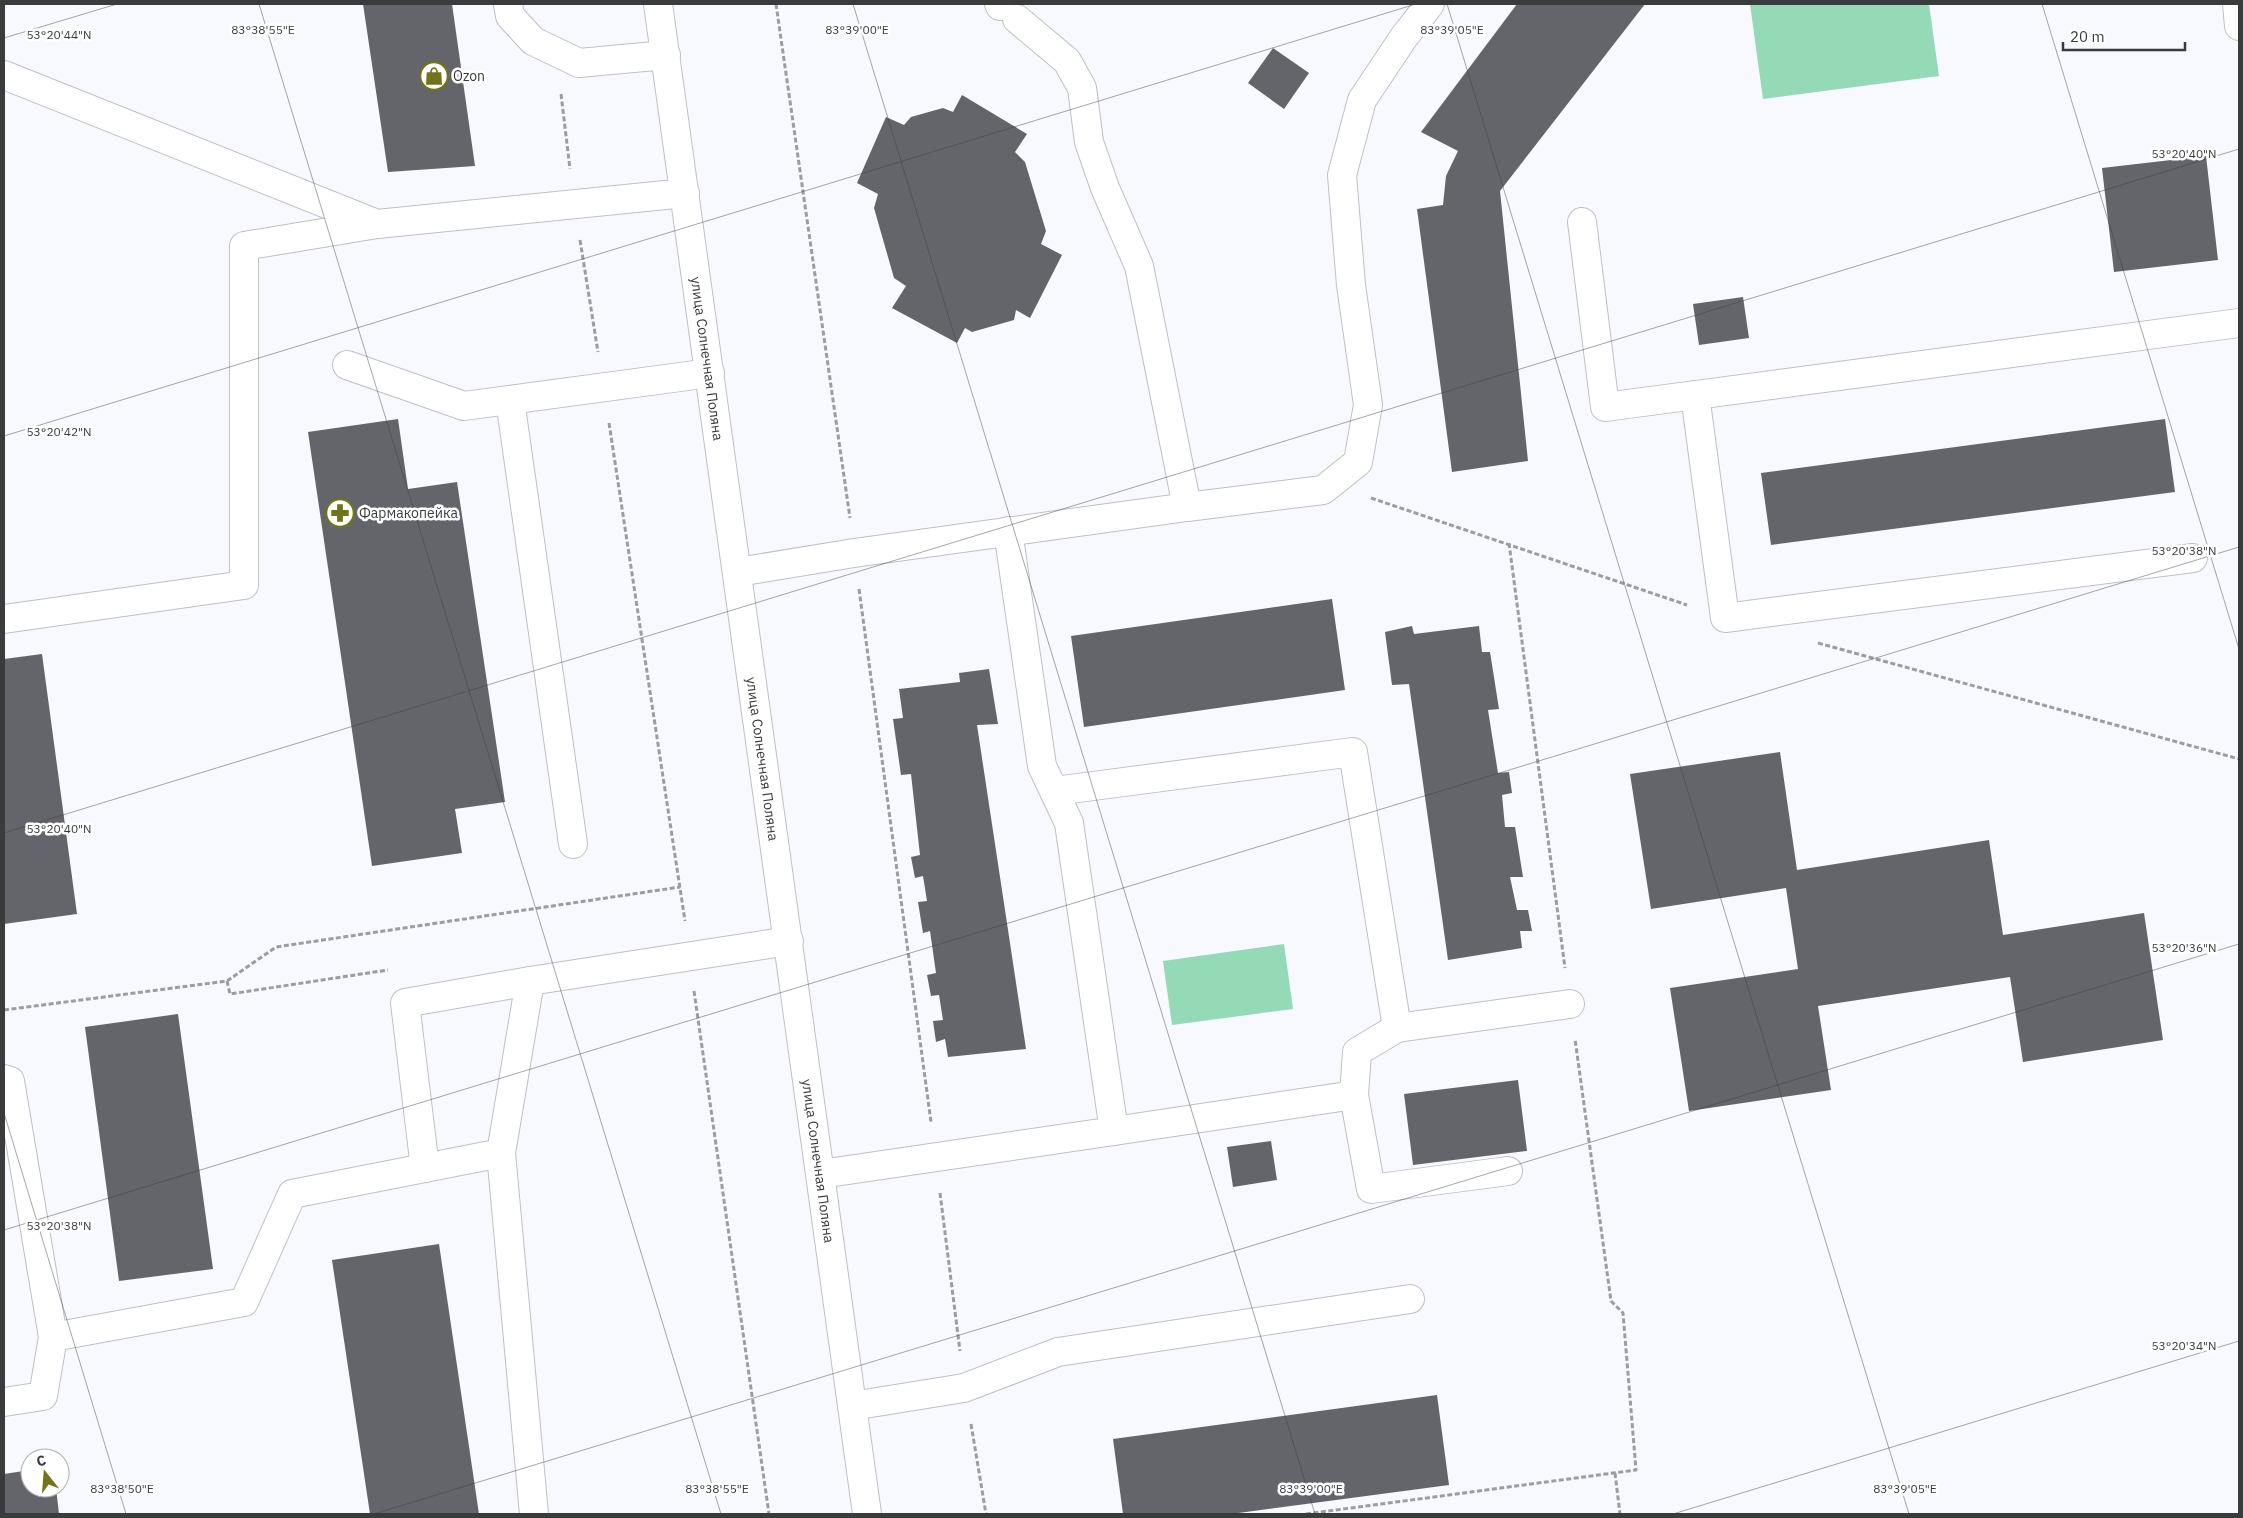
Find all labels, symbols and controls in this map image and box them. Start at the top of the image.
scale bar [2063,20,2186,52]
text: 83°38'55"E [231,22,295,37]
text: 83°39'00"E [825,22,889,37]
text: 83°39'05"E [1420,22,1484,37]
text: 53°20'44"N [26,27,92,42]
text: 20 m [2070,27,2105,46]
shop icon: Ozon [419,61,449,91]
place label: Ozon [453,67,485,85]
text: 53°20'40"N [2151,146,2217,161]
street label: улица Солнечная Поляна [687,276,727,442]
text: 53°20'42"N [26,424,92,439]
pharmacy icon: Фармакопейка [325,498,355,528]
place label: Фармакопейка [359,504,458,522]
text: 53°20'38"N [2151,543,2217,558]
street label: улица Солнечная Поляна [742,676,783,842]
text: 53°20'40"N [26,821,92,836]
text: 53°20'36"N [2151,940,2217,955]
street label: улица Солнечная Поляна [798,1078,838,1245]
text: 53°20'38"N [26,1218,92,1233]
text: 53°20'34"N [2151,1338,2217,1353]
north arrow [20,1448,70,1498]
text: С [34,1451,48,1471]
text: 83°38'50"E [90,1481,154,1496]
text: 83°38'55"E [685,1481,749,1496]
text: 83°39'00"E [1279,1481,1343,1496]
text: 83°39'05"E [1873,1481,1937,1496]

